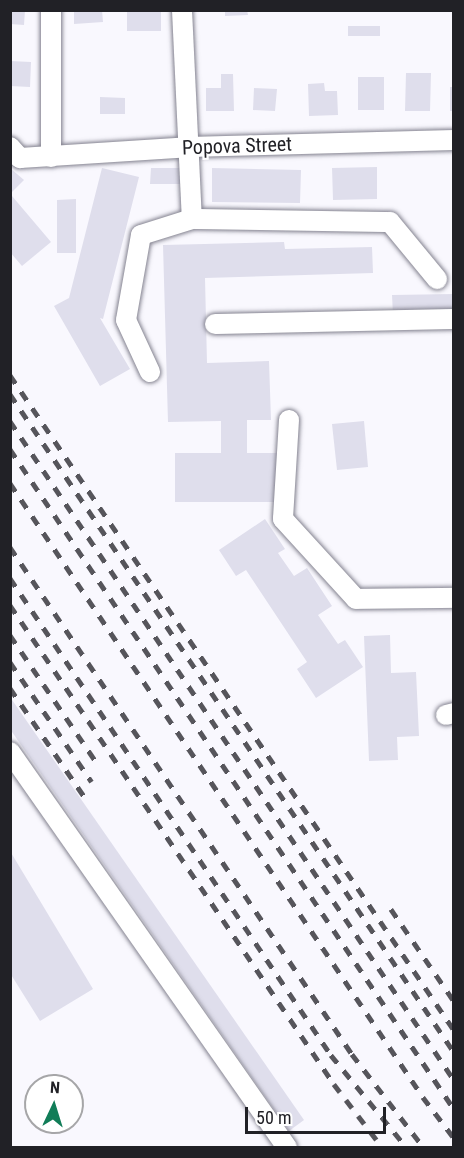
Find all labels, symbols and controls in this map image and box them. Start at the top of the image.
street label: Popova Street [182,132,292,160]
north arrow [24,1074,84,1134]
text: N [50,1078,61,1097]
scale bar [248,1095,389,1133]
text: 50 m [256,1107,291,1128]

